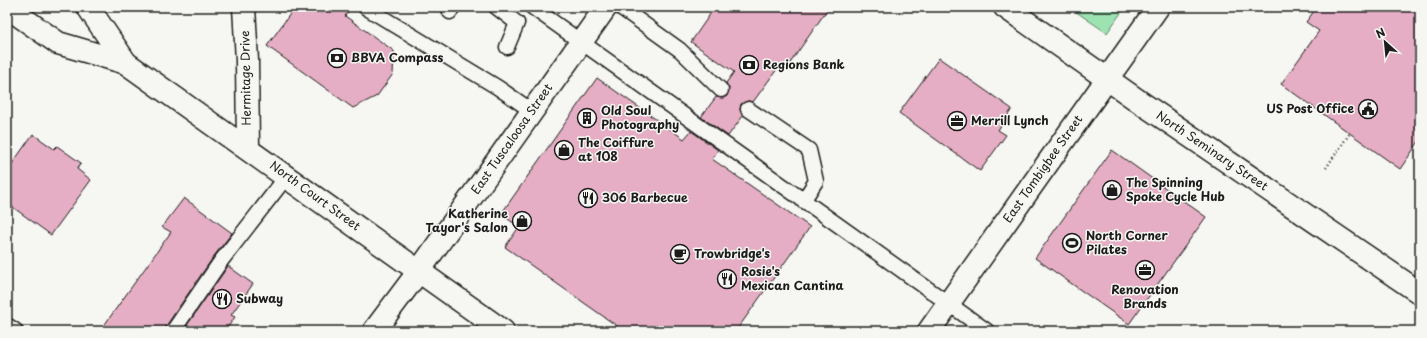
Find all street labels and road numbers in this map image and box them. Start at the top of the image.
street label: Hermitage Drive [235,30,255,126]
street label: East Tuscaloosa Street [466,79,556,197]
street label: North Seminary Street [1153,106,1272,194]
street label: East Tombigbee Street [998,111,1086,226]
street label: North Court Street [266,156,365,234]

